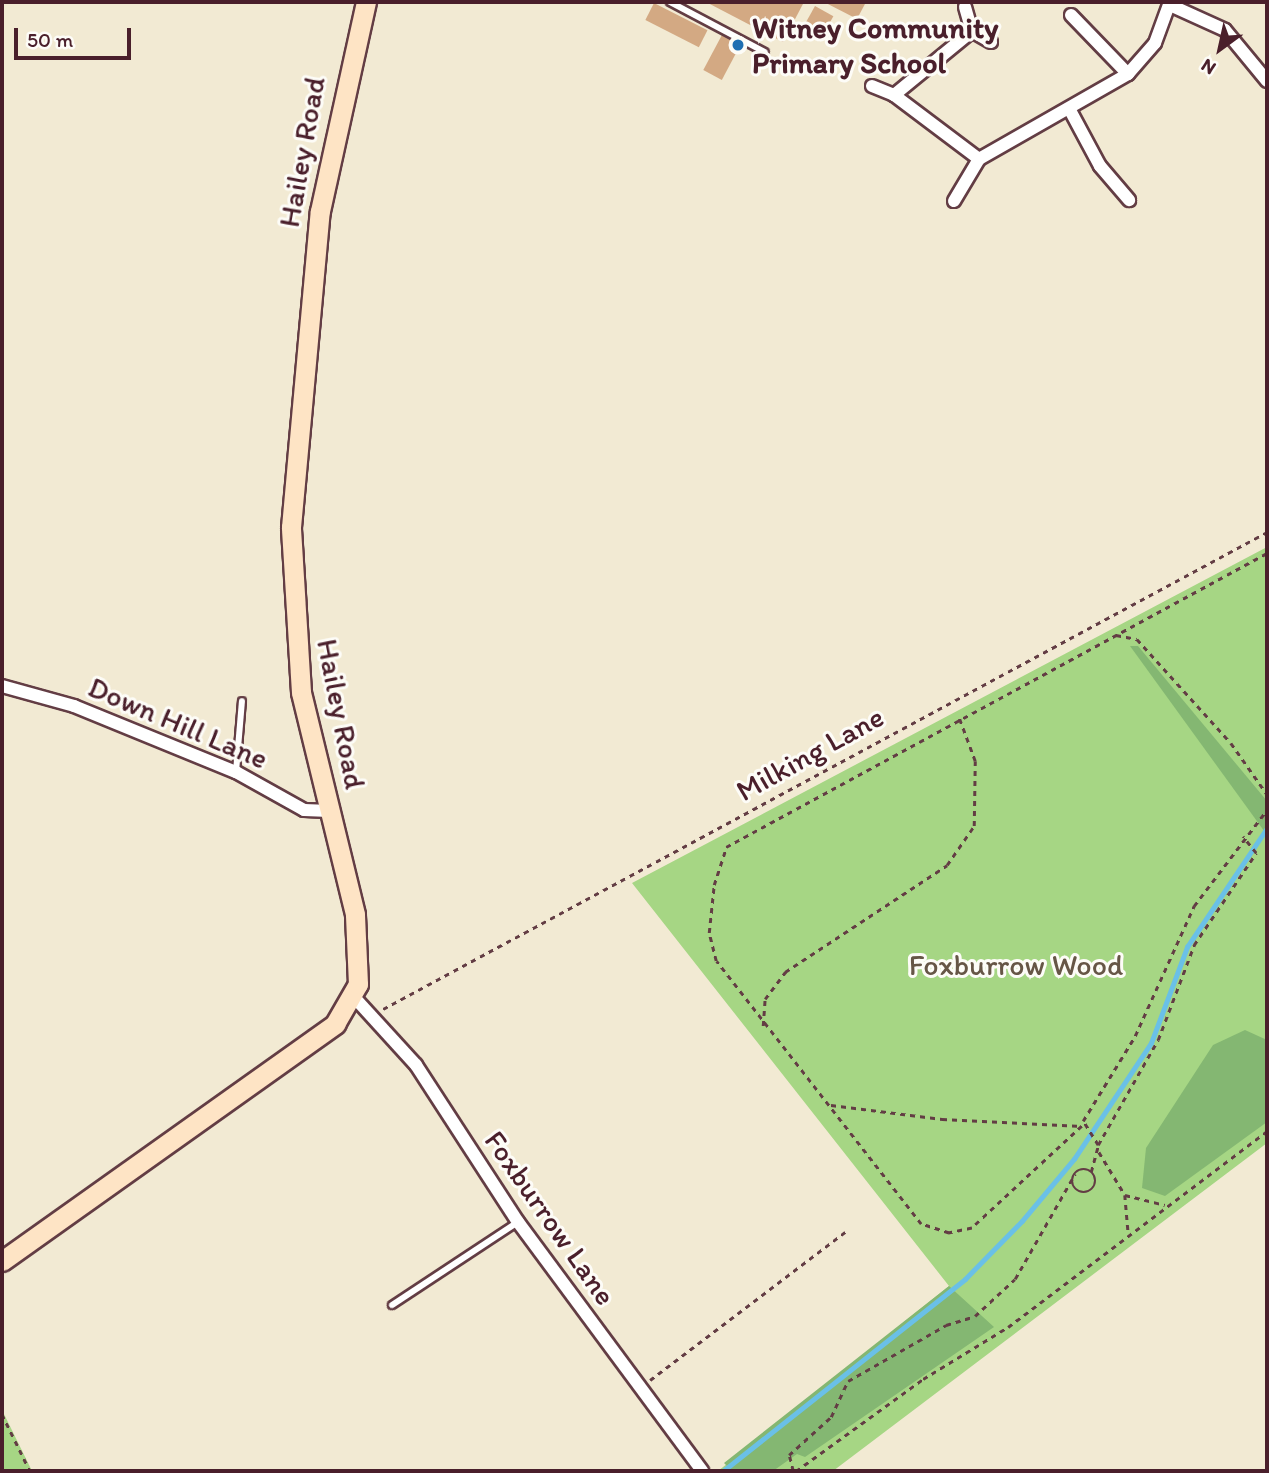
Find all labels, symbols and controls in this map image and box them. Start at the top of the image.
place label: Witney Community Primary School [752,10,998,80]
scale bar [18,14,135,58]
north arrow [1185,14,1255,84]
text: 50 m [27,27,73,52]
marker: Witney Community Primary School [730,37,746,53]
text: N [1197,54,1220,80]
street label: Hailey Road [271,74,333,230]
street label: Hailey Road [309,636,373,792]
street label: Down Hill Lane [82,669,274,777]
street label: Milking Lane [730,699,890,809]
park label: Foxburrow Wood [909,947,1123,983]
street label: Foxburrow Lane [477,1124,623,1312]

